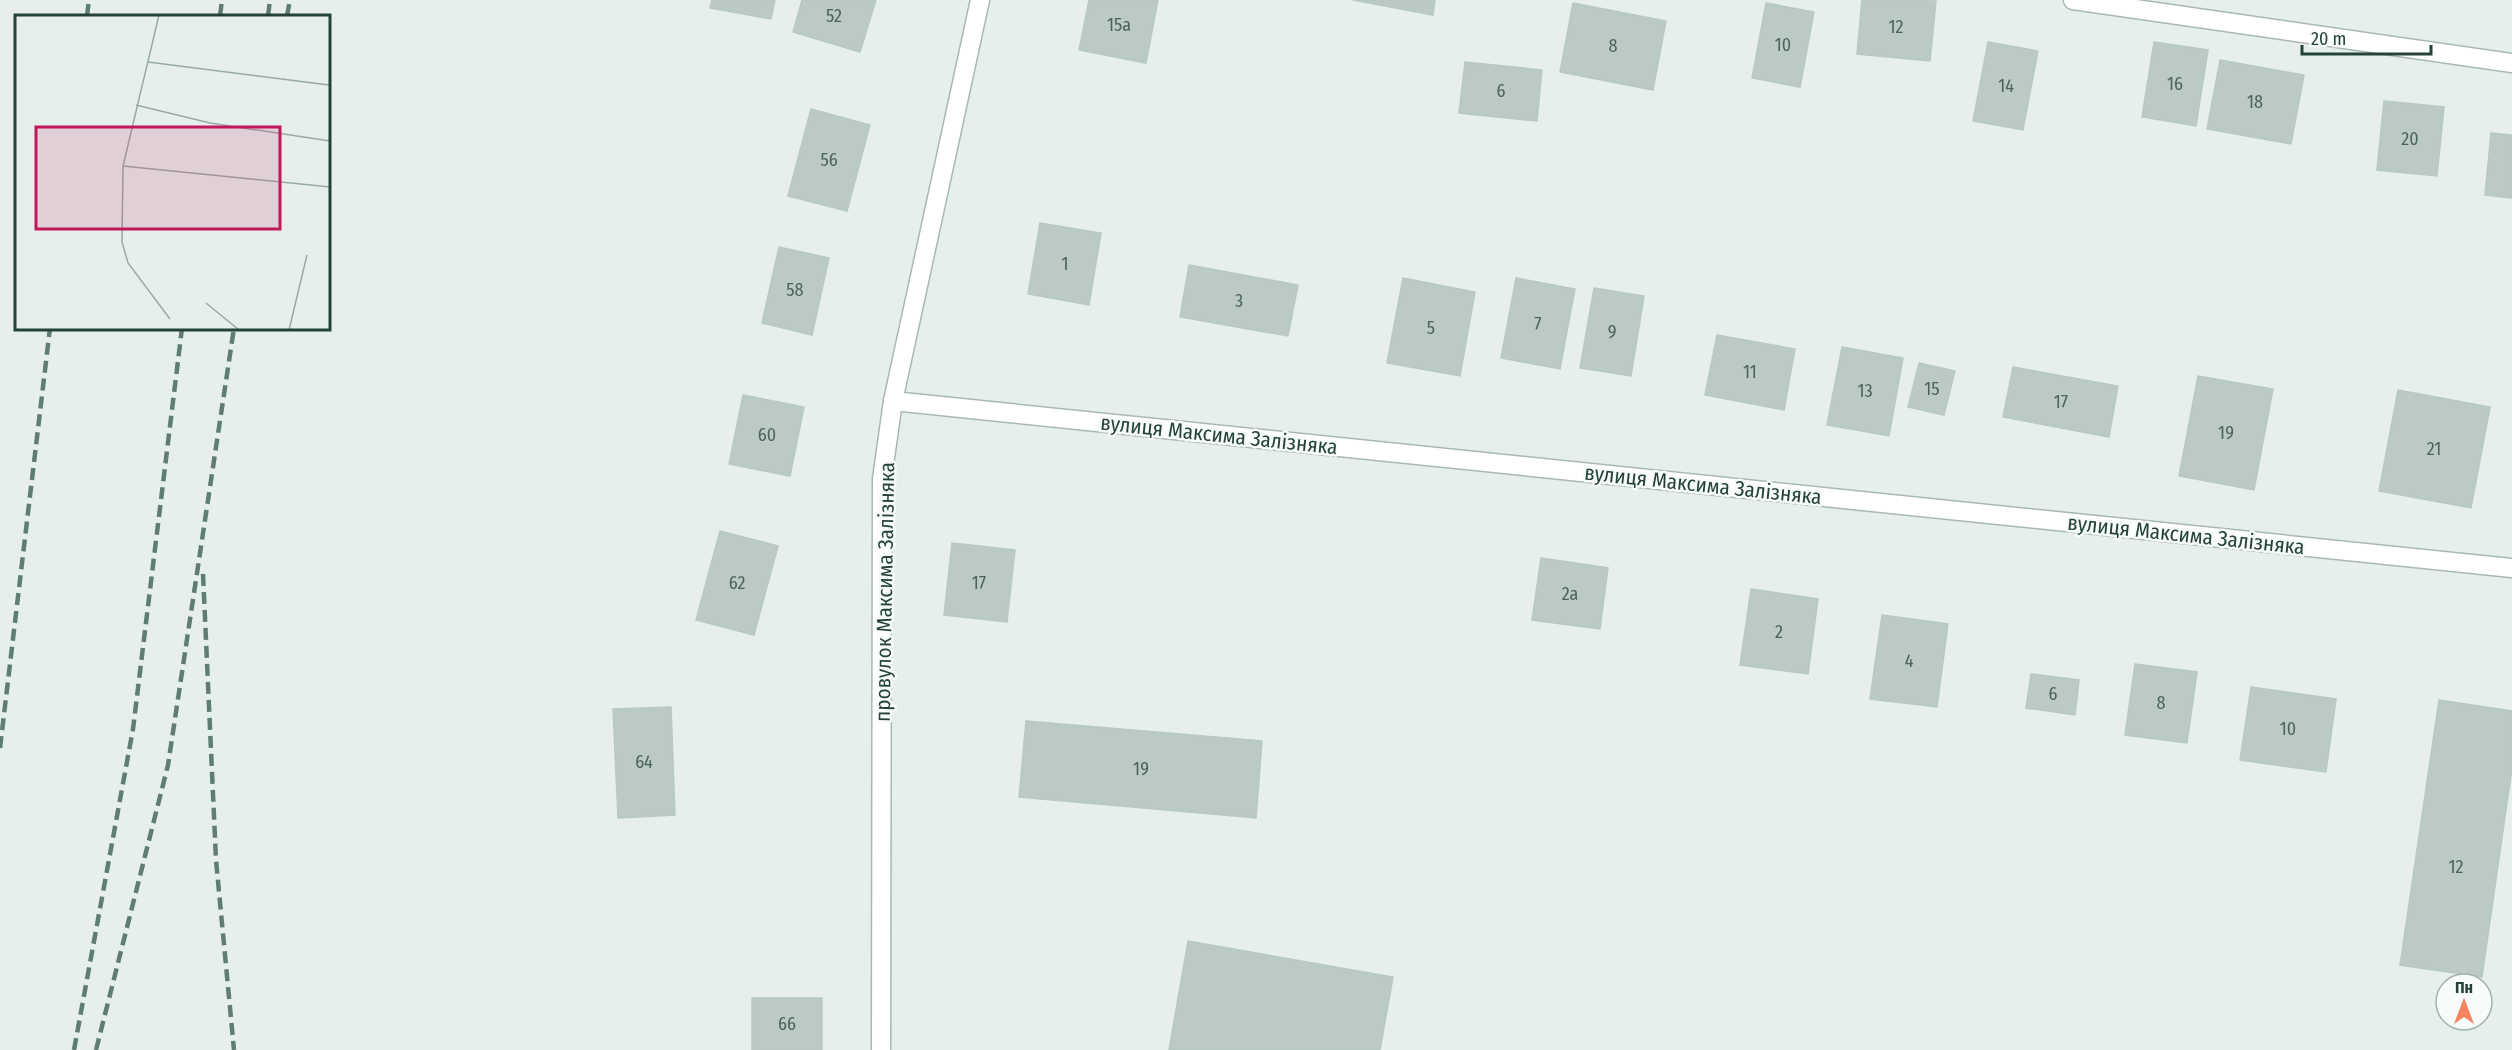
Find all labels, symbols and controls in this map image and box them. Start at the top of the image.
house number: 52 [826,5,842,27]
house number: 15а [1107,14,1131,36]
inset map [15,15,330,330]
house number: 12 [1889,16,1904,38]
scale bar [2302,18,2431,56]
text: 20 m [2311,28,2346,50]
house number: 10 [1775,34,1791,56]
house number: 8 [1609,35,1618,57]
house number: 16 [2167,73,2183,95]
house number: 14 [1998,75,2014,97]
house number: 6 [1497,80,1506,102]
house number: 18 [2247,91,2263,113]
house number: 20 [2401,128,2419,150]
house number: 56 [820,149,838,171]
house number: 1 [1061,253,1069,275]
house number: 58 [786,279,804,301]
house number: 3 [1235,290,1243,312]
house number: 7 [1534,313,1542,335]
house number: 5 [1427,317,1435,339]
house number: 9 [1608,321,1616,343]
house number: 11 [1743,361,1757,383]
house number: 15 [1924,378,1940,400]
house number: 13 [1857,380,1873,402]
house number: 17 [2054,391,2068,413]
street label: вулиця Максима Залізняка [1099,410,1339,460]
house number: 19 [2218,422,2234,444]
house number: 60 [758,424,776,446]
house number: 21 [2427,438,2441,460]
street label: вулиця Максима Залізняка [1583,460,1823,510]
street label: провулок Максима Залізняка [870,462,900,722]
street label: вулиця Максима Залізняка [2066,510,2306,560]
house number: 62 [729,572,745,594]
house number: 17 [972,572,986,594]
house number: 2а [1562,583,1578,605]
house number: 2 [1775,621,1783,643]
house number: 4 [1905,650,1914,672]
house number: 6 [2049,683,2058,705]
house number: 8 [2157,692,2166,714]
house number: 10 [2280,718,2296,740]
house number: 64 [635,751,653,773]
house number: 19 [1133,758,1149,780]
house number: 12 [2449,856,2464,878]
north arrow [2434,972,2494,1032]
text: Пн [2455,978,2473,997]
house number: 66 [778,1013,796,1035]

